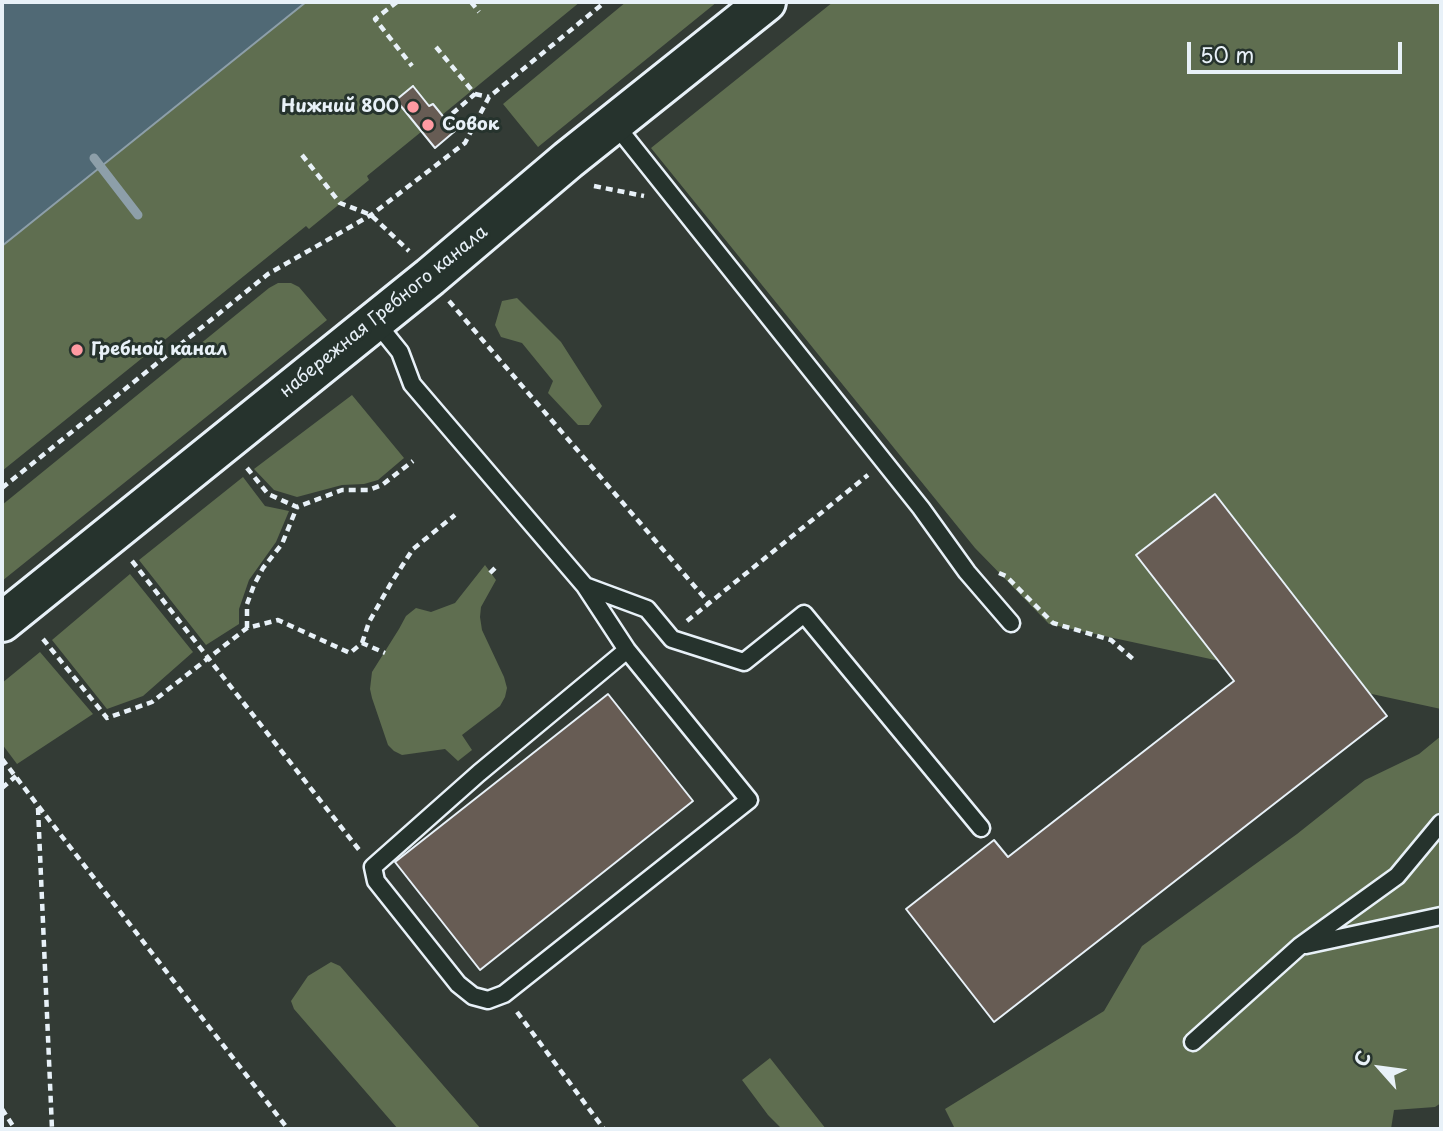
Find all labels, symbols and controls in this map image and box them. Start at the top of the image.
scale bar [1191,28,1406,72]
text: 50 m [1200,38,1254,70]
place label: Нижний 800 [281,96,399,118]
marker: Нижний 800 [405,99,421,115]
place label: Совок [442,114,499,136]
marker: Совок [420,117,436,133]
street label: набережная Гребного канала [276,221,492,403]
place label: Гребной канал [91,339,227,361]
marker: Гребной канал [69,342,85,358]
north arrow [1345,1033,1415,1103]
text: С [1346,1045,1377,1071]

